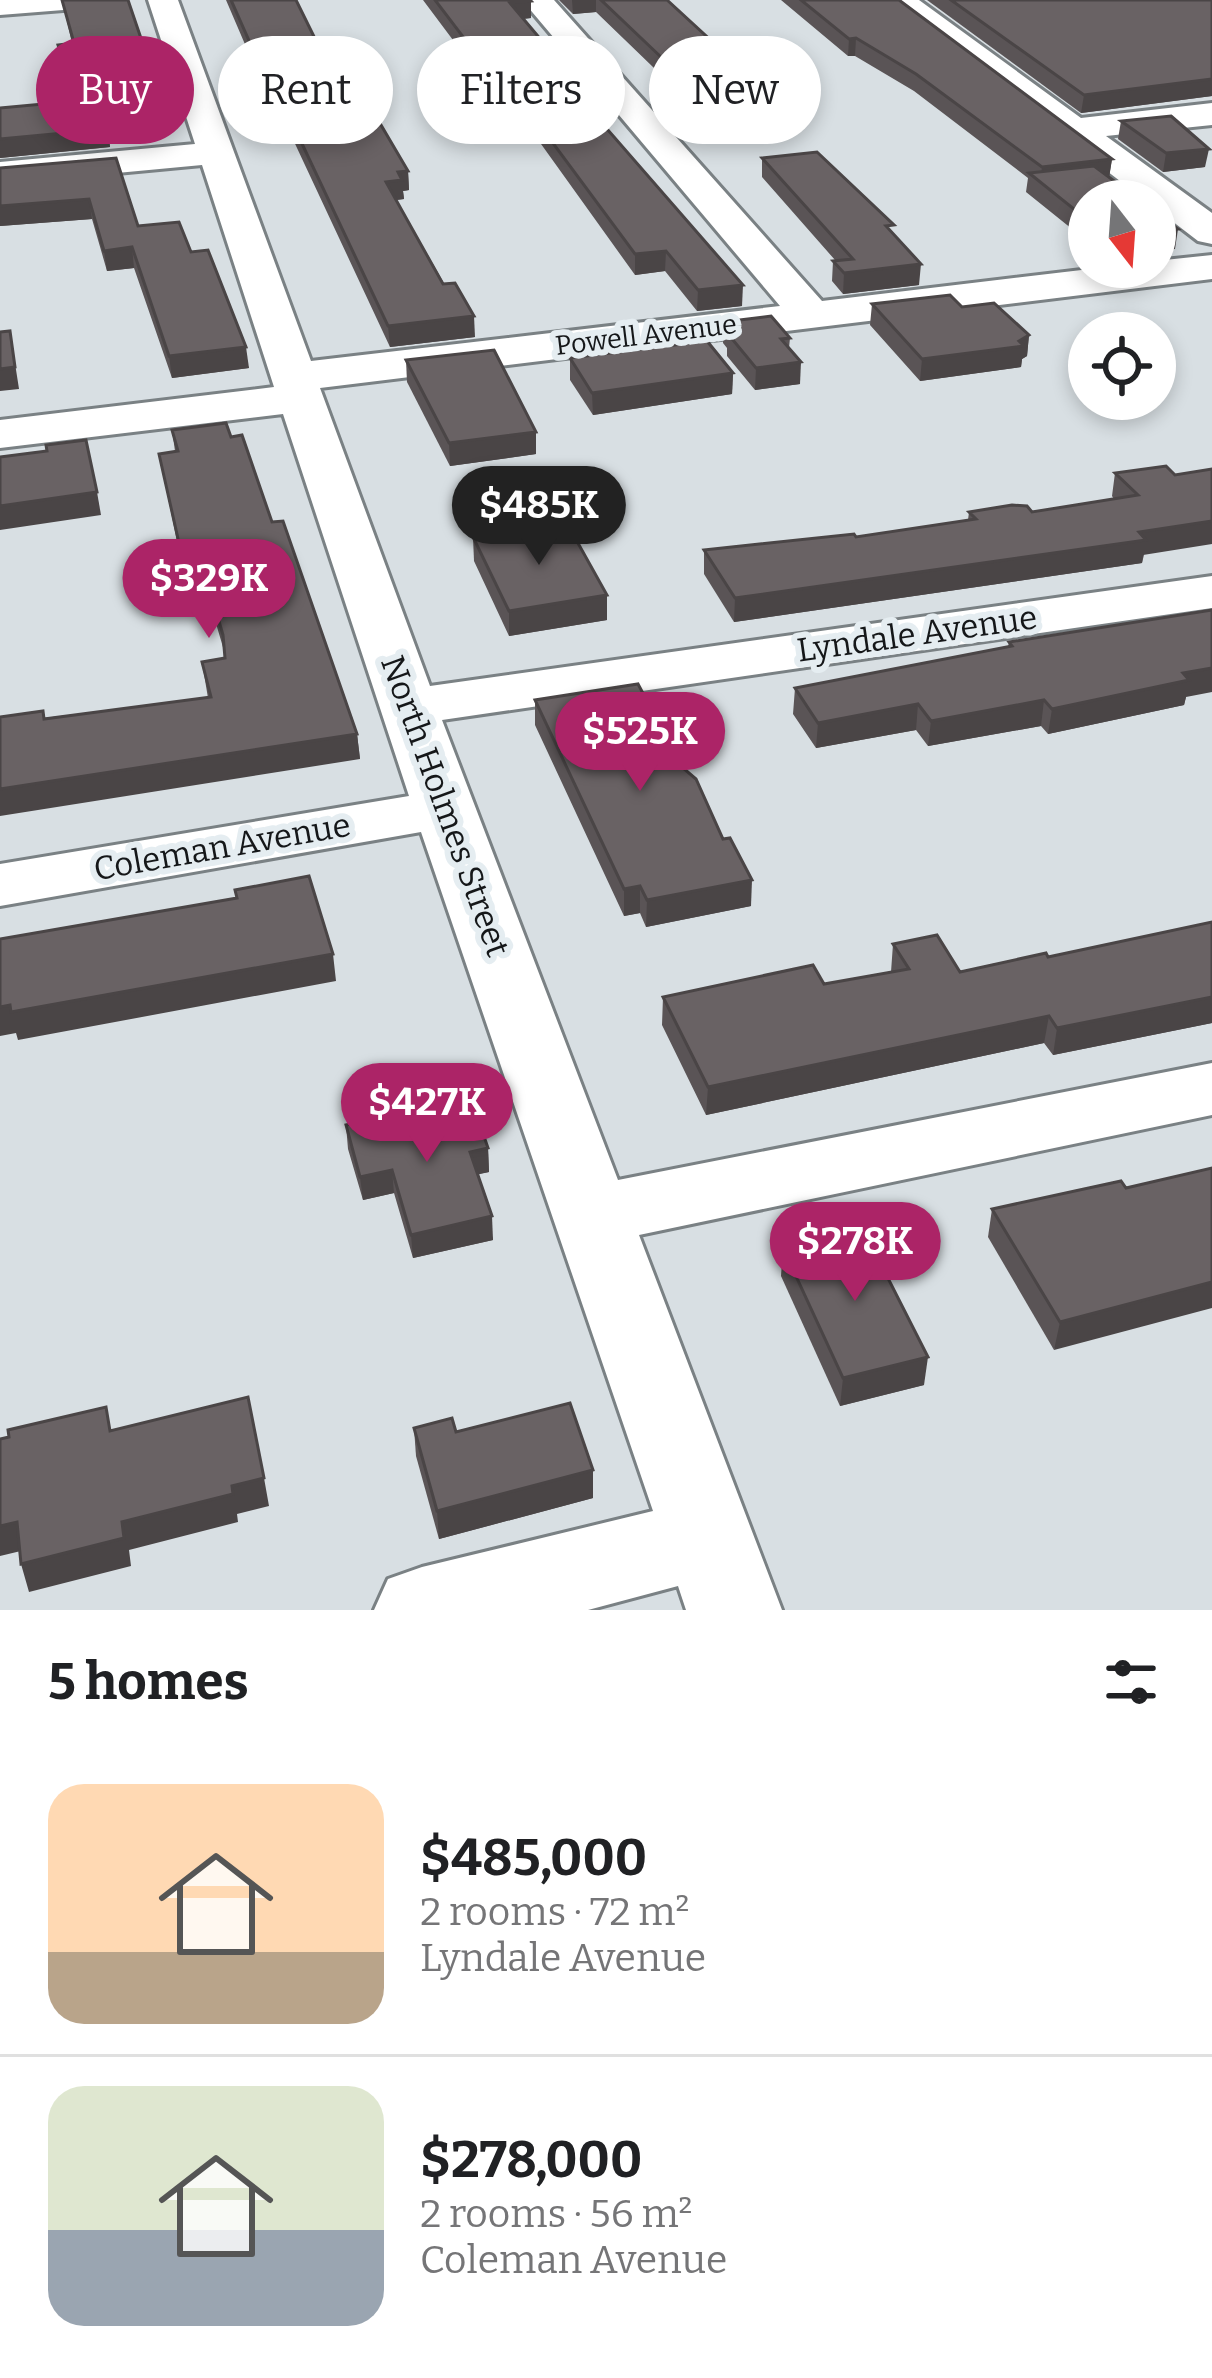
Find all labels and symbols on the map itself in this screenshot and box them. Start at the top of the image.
north arrow [1068,180,1176,288]
street label: Powell Avenue [554,308,738,362]
pin: $485K [455,466,623,568]
pin: $329K [125,539,293,641]
street label: Lyndale Avenue [794,597,1040,671]
street label: North Holmes Street [372,650,518,962]
pin: $525K [556,692,724,794]
street label: Coleman Avenue [91,805,353,889]
pin: $427K [343,1063,511,1165]
pin: $278K [771,1202,939,1304]

